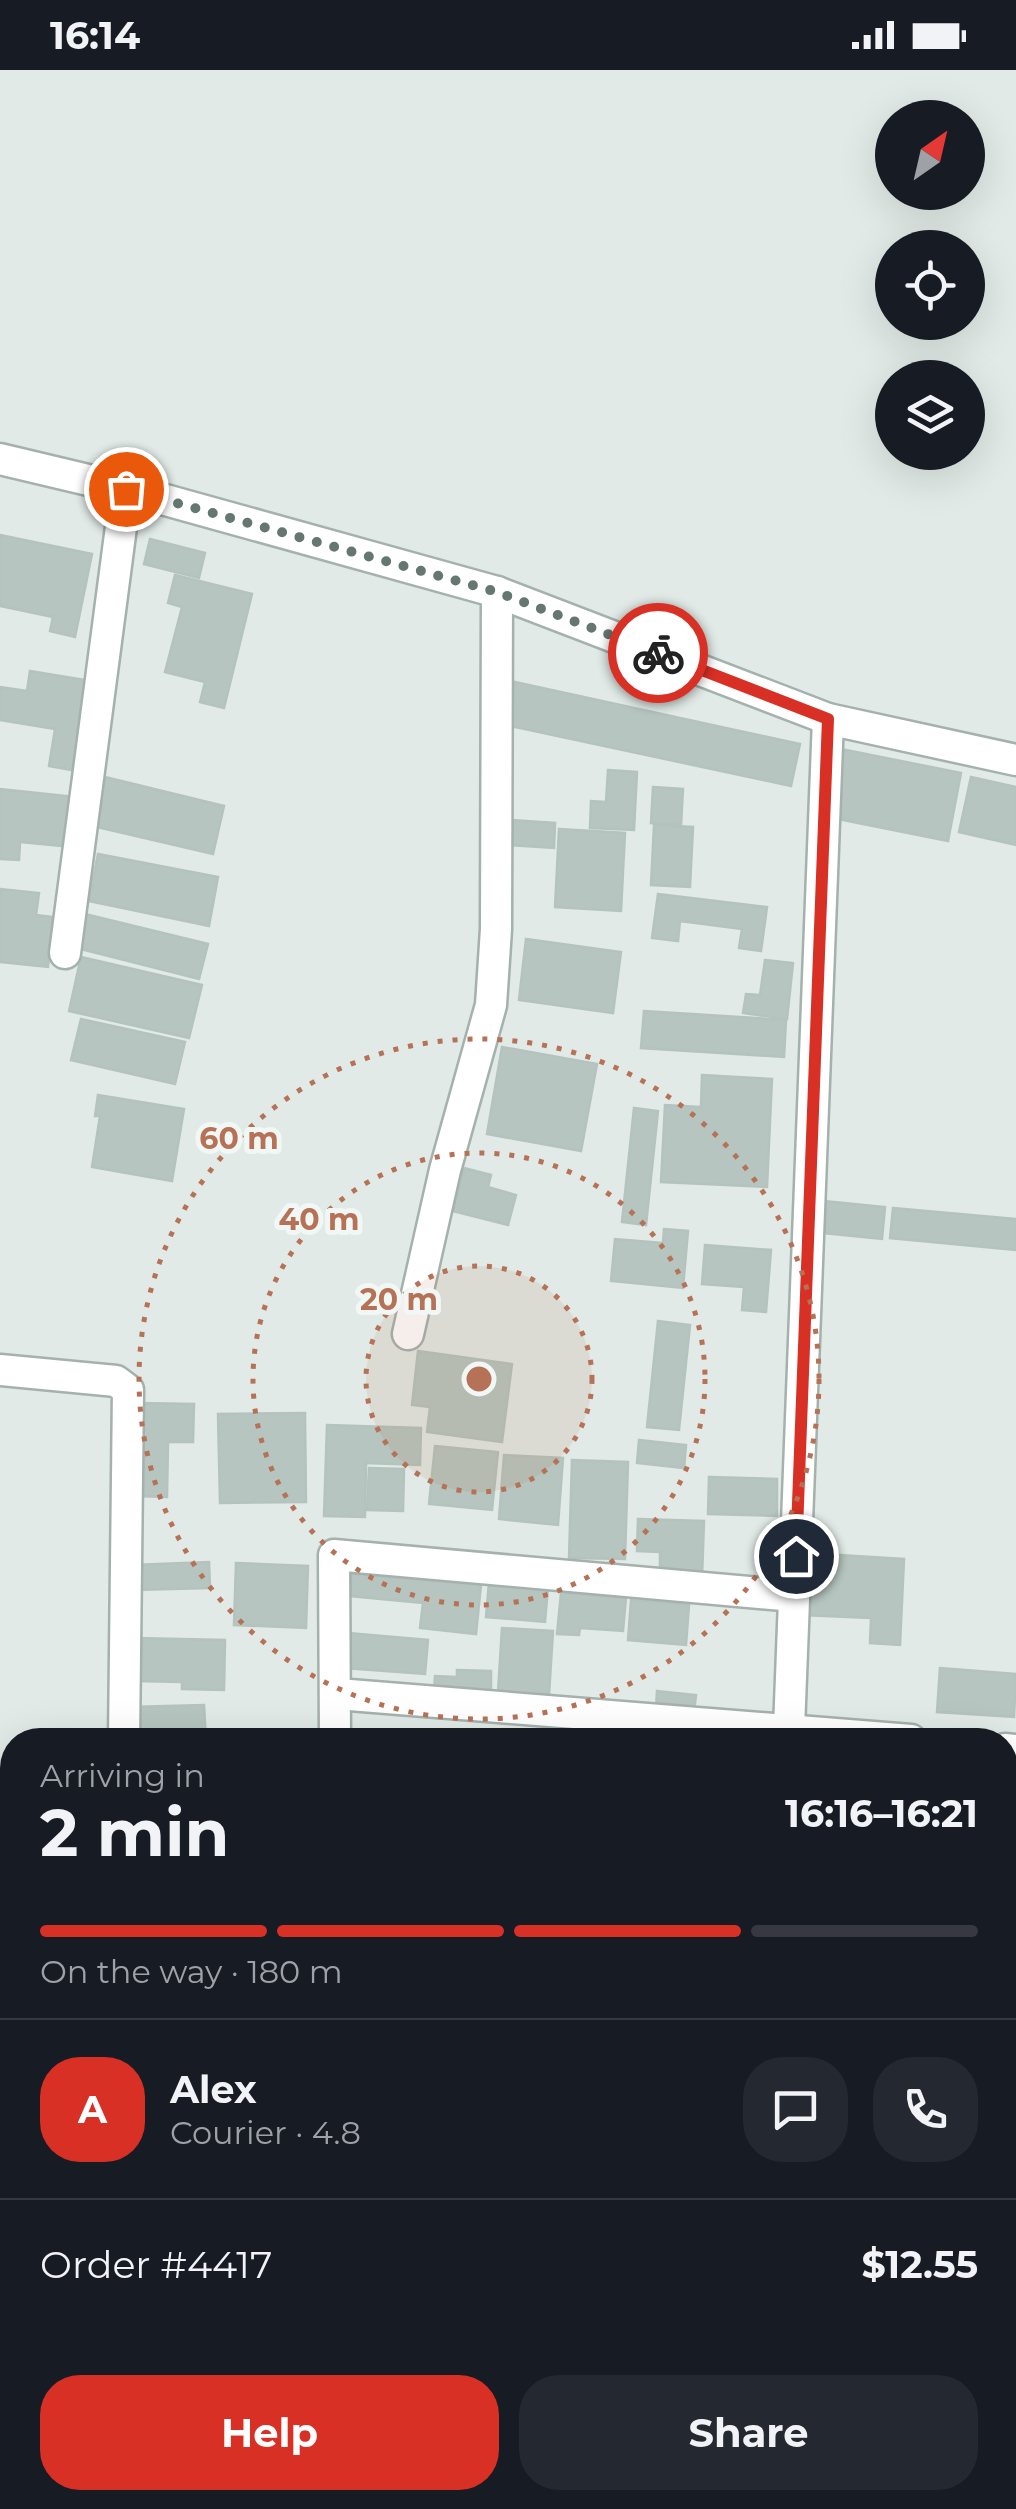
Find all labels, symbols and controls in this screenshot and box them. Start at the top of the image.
text: 16:14 [50,12,140,59]
north arrow [875,100,985,210]
map controls [875,100,985,470]
button: locate [875,230,985,340]
button: layers [875,360,985,470]
pin [84,447,169,532]
icon: bag [99,462,154,517]
courier [608,603,708,703]
icon: bike [631,626,686,681]
text: 60 m [199,1120,279,1157]
text: 40 m [279,1201,360,1238]
text: 20 m [360,1281,438,1318]
centre of rings [461,1361,497,1397]
pin [754,1514,839,1599]
icon: home [769,1529,824,1584]
text: Arriving in [40,1756,205,1795]
text: 16:16–16:21 [785,1790,978,1837]
text: 2 min [40,1793,229,1872]
text: On the way · 180 m [40,1952,343,1991]
button: chat [743,2057,848,2162]
button: phone [873,2057,978,2162]
text: Alex [170,2066,257,2113]
text: A [78,2086,107,2133]
text: Courier · 4.8 [170,2113,361,2152]
text: Order #4417 [40,2241,272,2288]
text: $12.55 [861,2241,978,2288]
button: Help [40,2375,499,2490]
button: Share [519,2375,978,2490]

